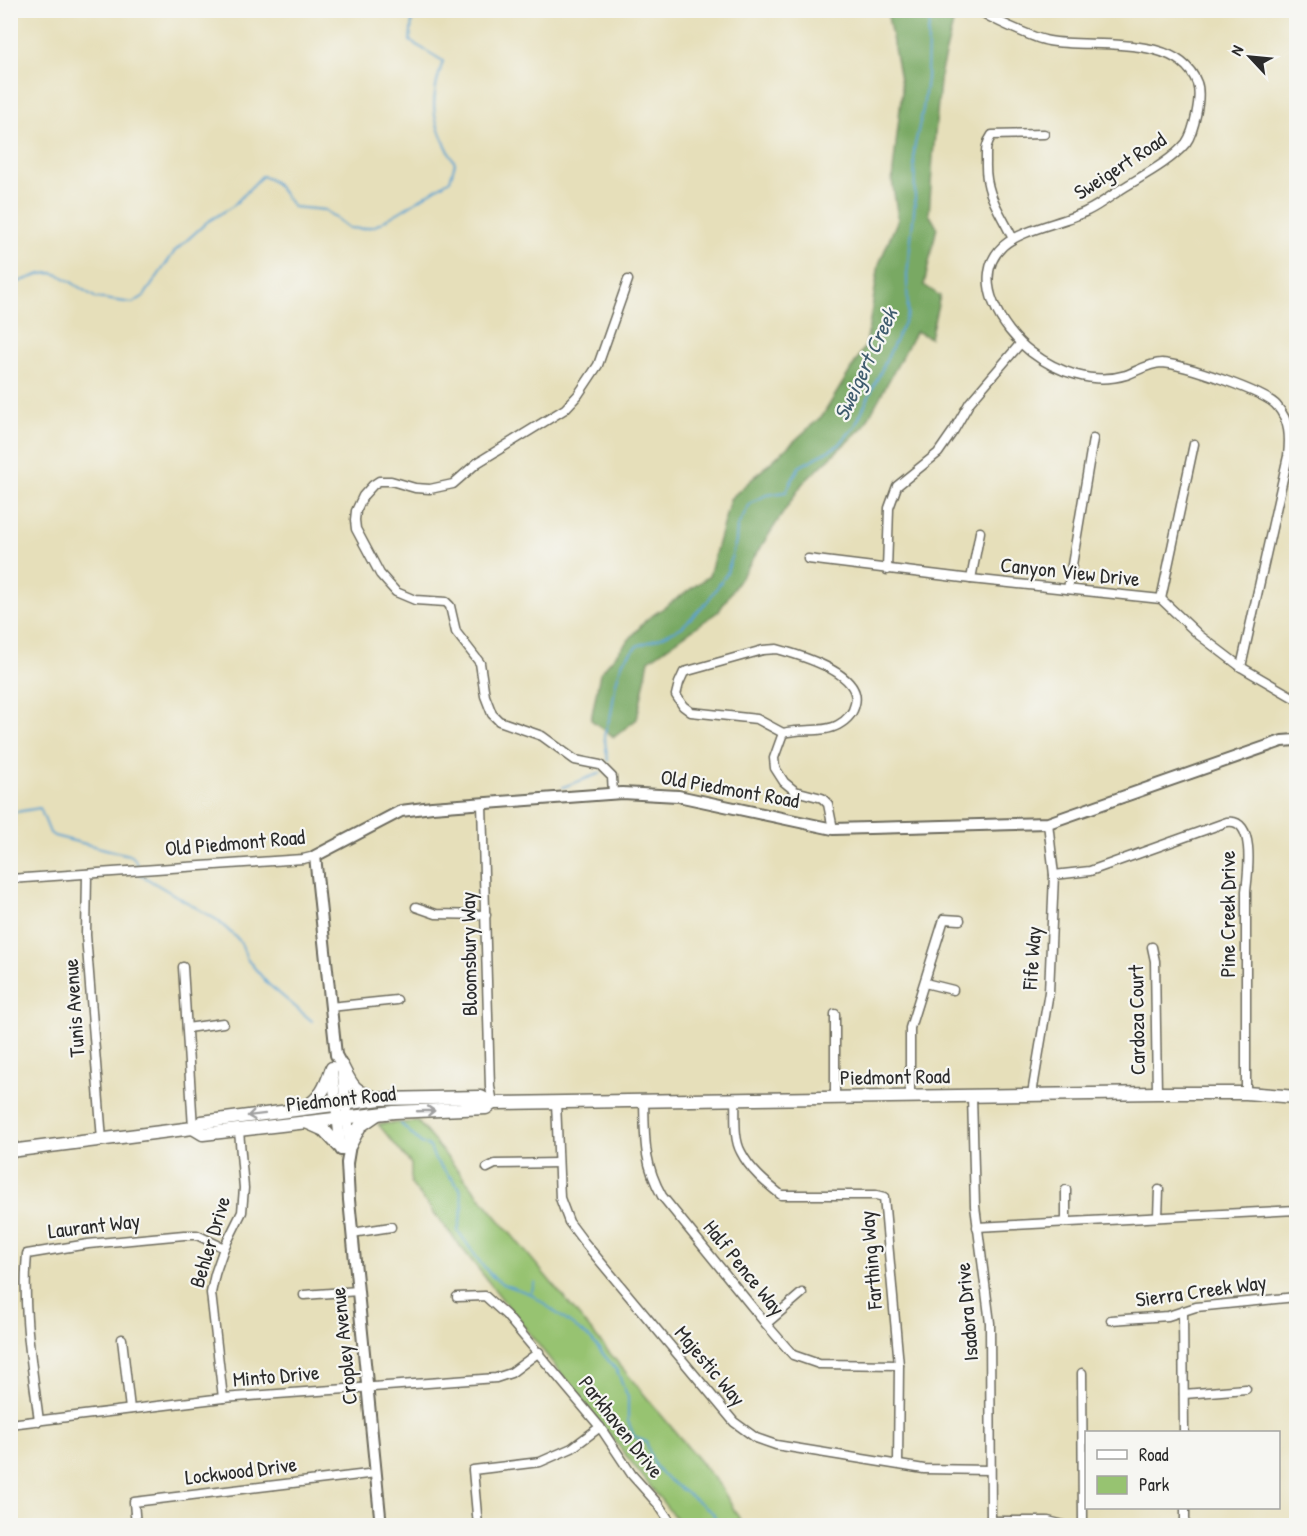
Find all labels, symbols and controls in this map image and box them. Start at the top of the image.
north arrow [1220,27,1280,87]
text: N [1225,41,1248,59]
street label: Sweigert Road [1068,125,1172,206]
water label: Sweigert Creek [826,301,905,425]
street label: Canyon View Drive [999,550,1141,593]
street label: Old Piedmont Road [658,762,802,815]
street label: Old Piedmont Road [164,822,306,863]
street label: Pine Creek Drive [1213,851,1242,977]
street label: Bloomsbury Way [453,891,484,1016]
street label: Fife Way [1015,925,1048,992]
street label: Tunis Avenue [56,958,91,1058]
street label: Cardoza Court [1121,964,1152,1075]
street label: Piedmont Road [840,1061,950,1092]
street label: Piedmont Road [285,1078,397,1119]
one-way arrow [416,1105,436,1116]
one-way arrow [247,1110,267,1121]
street label: Behler Drive [182,1193,237,1291]
street label: Laurant Way [46,1205,142,1246]
street label: Farthing Way [852,1210,889,1311]
street label: Half Pence Way [697,1214,792,1322]
street label: Isadora Drive [948,1262,985,1362]
street label: Sierra Creek Way [1134,1267,1268,1314]
street label: Cropley Avenue [323,1286,364,1406]
street label: Majestic Way [668,1319,753,1412]
street label: Minto Drive [231,1357,320,1394]
street label: Parkhaven Drive [572,1369,671,1484]
legend [1085,1431,1280,1509]
text: Road [1139,1442,1169,1467]
street label: Lockwood Drive [183,1449,298,1492]
text: Park [1139,1472,1170,1497]

